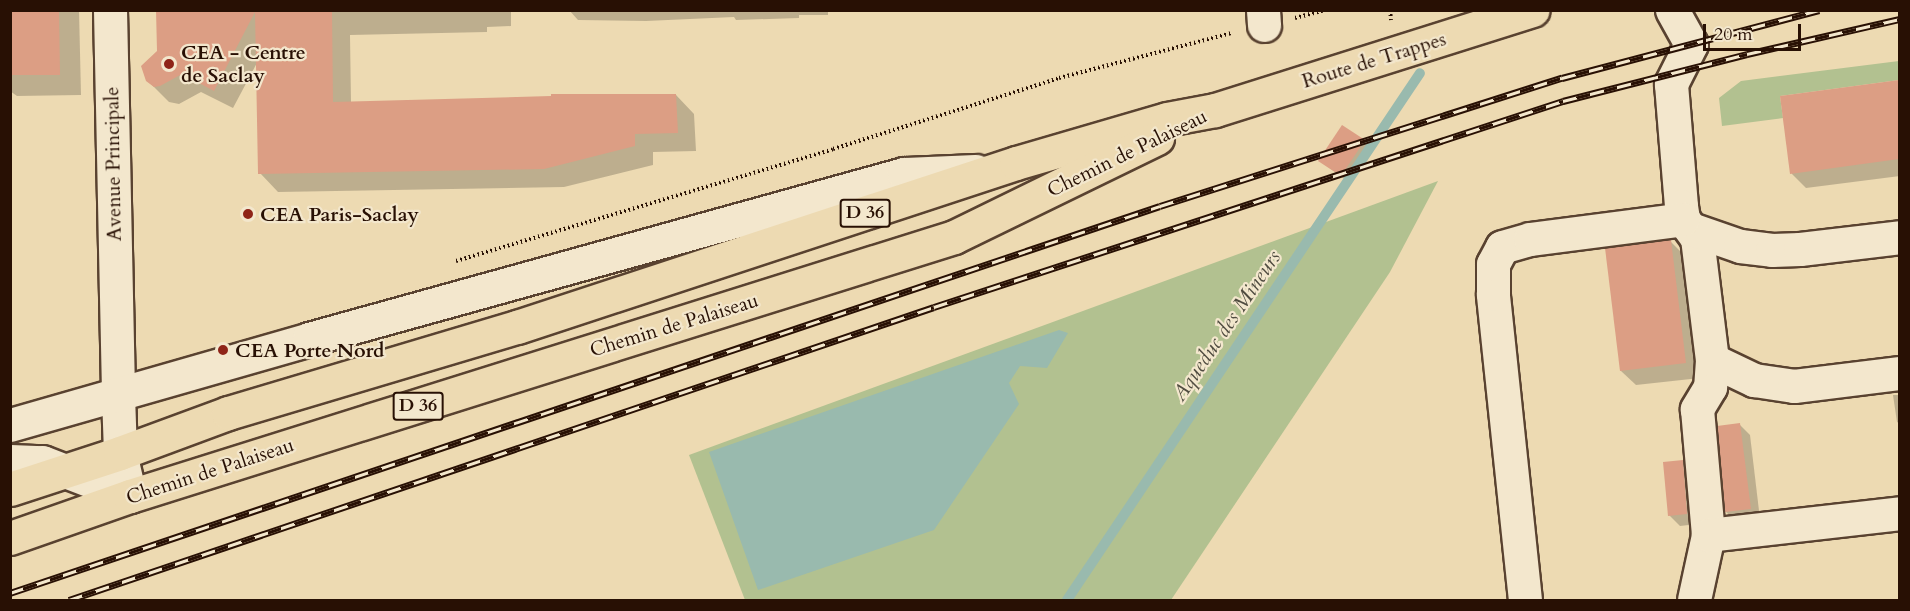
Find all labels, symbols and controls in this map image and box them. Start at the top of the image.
scale bar [1706,12,1804,50]
text: 20 m [1714,22,1753,47]
street label: Route de Trappes [1299,27,1449,93]
place label: CEA - Centre de Saclay [181,40,306,87]
marker: CEA - Centre de Saclay [162,57,176,71]
street label: Avenue Principale [100,87,126,241]
street label: Chemin de Palaiseau [1043,104,1211,202]
road number: D 36 [840,198,890,228]
place label: CEA Paris-Saclay [260,202,419,226]
marker: CEA Paris-Saclay [241,207,255,221]
water label: Aqueduc des Mineurs [1167,246,1287,406]
street label: Chemin de Palaiseau [587,288,761,362]
place label: CEA Porte Nord [235,338,384,362]
marker: CEA Porte Nord [216,343,230,357]
road number: D 36 [392,391,444,421]
street label: Chemin de Palaiseau [123,433,297,509]

